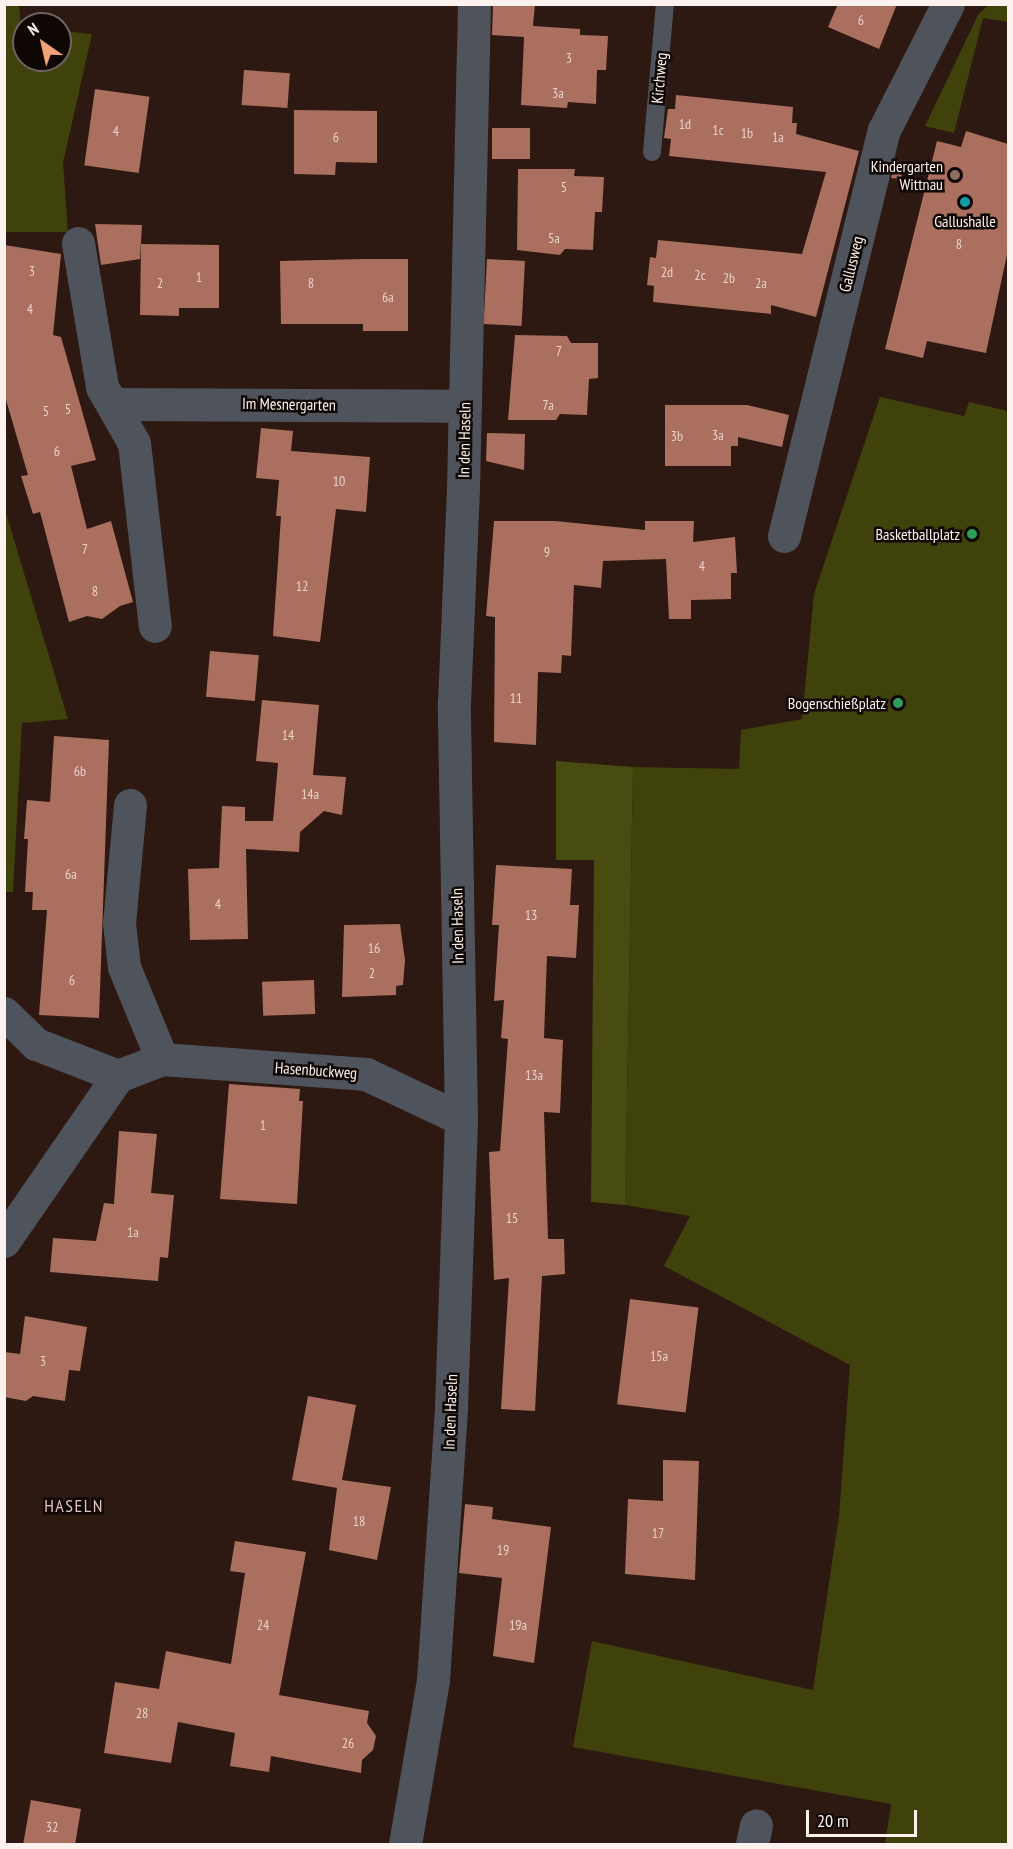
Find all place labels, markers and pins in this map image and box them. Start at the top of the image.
place label: Kindergarten Wittnau [871,156,943,194]
marker: Kindergarten Wittnau [948,168,962,182]
marker: Gallushalle [958,195,972,209]
place label: Gallushalle [934,211,996,231]
place label: Basketballplatz [876,524,960,544]
marker: Basketballplatz [965,527,979,541]
place label: Bogenschießplatz [788,693,886,713]
marker: Bogenschießplatz [891,696,905,710]

